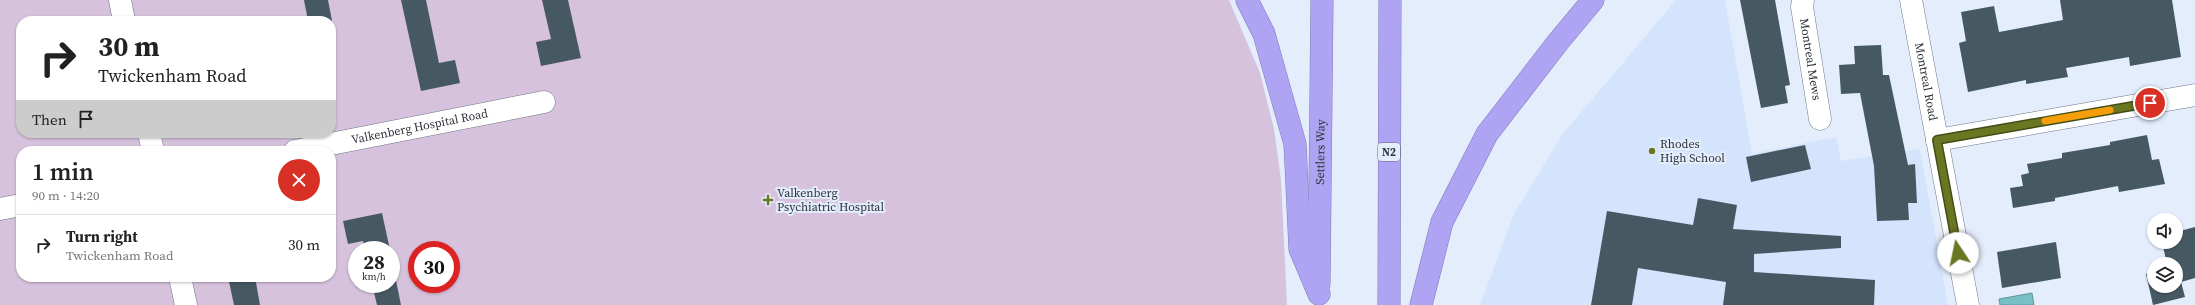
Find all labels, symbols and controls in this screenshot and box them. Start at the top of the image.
street label: Montreal Mews [1796,17,1825,101]
text: 30 m [98,27,160,65]
icon: right [32,32,84,84]
street label: Montreal Road [1911,41,1941,122]
text: Twickenham Road [98,63,247,88]
pin [2133,86,2167,120]
icon: arrive [2139,92,2161,114]
street label: Valkenberg Hospital Road [350,105,489,148]
icon: arrive [75,108,97,130]
text: Then [32,109,67,130]
street label: Settlers Way [1312,118,1329,185]
place label: Rhodes High School [1660,136,1725,166]
road number: N2 [1378,143,1400,161]
marker: Rhodes High School [1647,146,1657,156]
text: 1 min [32,155,94,188]
button: close [278,159,320,201]
place label: Valkenberg Psychiatric Hospital [777,185,884,215]
text: 90 m · 14:20 [32,187,100,204]
marker: Valkenberg Psychiatric Hospital [762,194,774,206]
map controls [2147,213,2183,293]
button: sound [2147,213,2183,249]
text: Turn right [66,226,138,247]
position arrow [1937,232,1979,274]
icon: right [32,234,54,256]
text: 30 m [288,234,320,255]
speed limit sign: 30 [408,241,460,293]
text: Twickenham Road [66,247,173,264]
text: 28 [363,248,385,276]
button: layers [2147,257,2183,293]
text: km/h [362,270,386,283]

